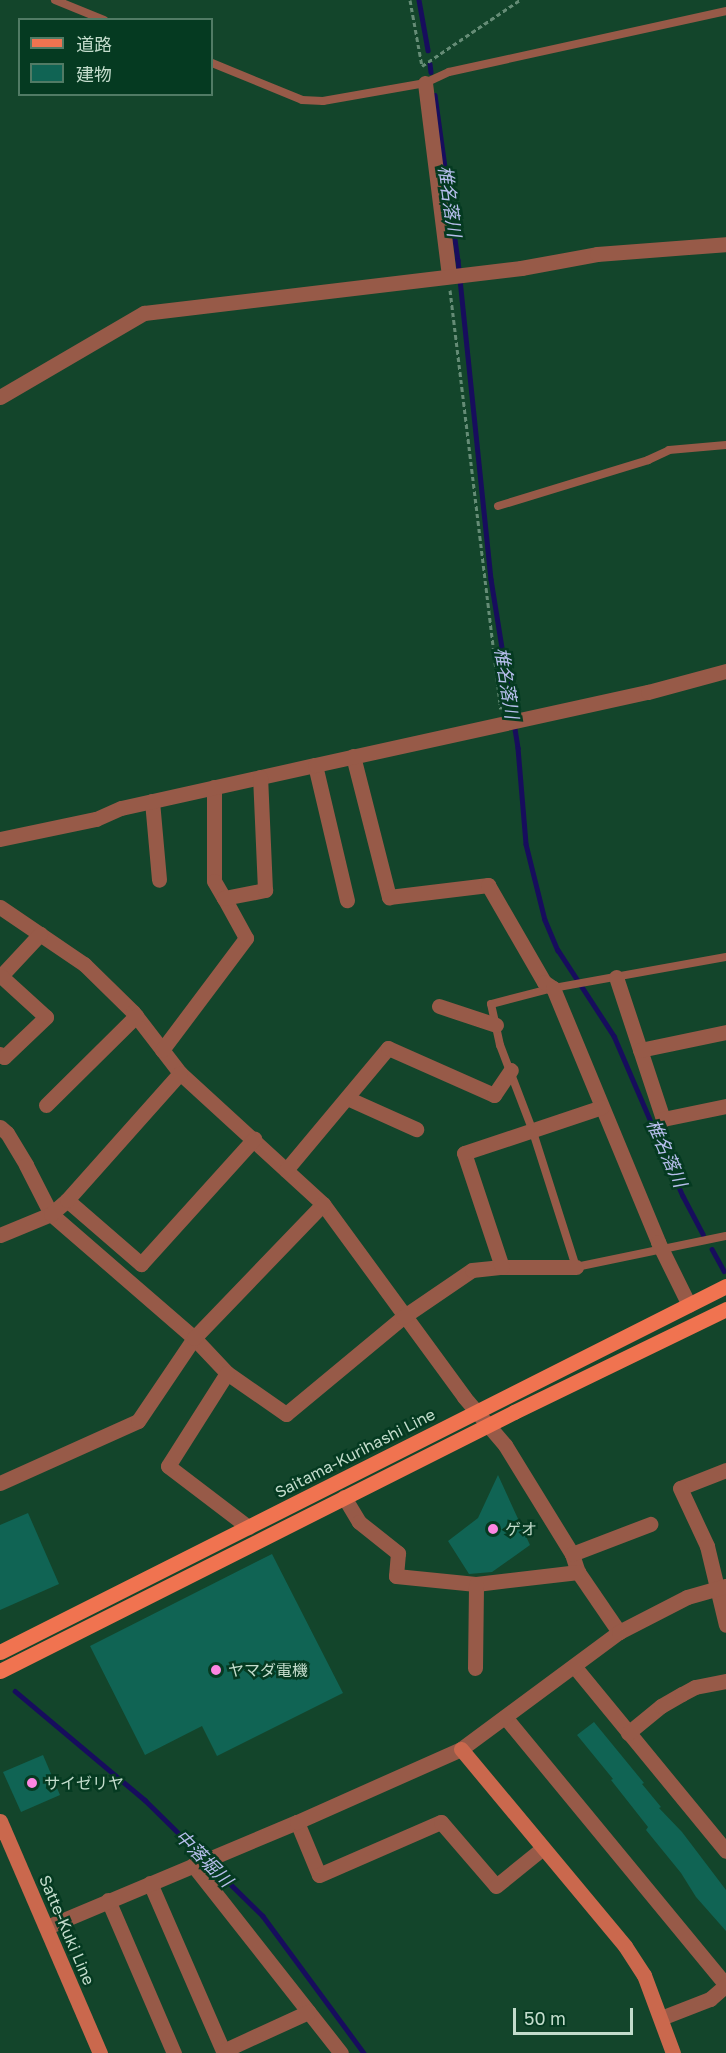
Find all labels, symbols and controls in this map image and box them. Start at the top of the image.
legend [18,18,213,96]
text: 道路 [76,33,112,55]
text: 建物 [76,63,112,85]
water label: 椎名落川 [434,164,466,238]
water label: 椎名落川 [491,646,523,720]
water label: 椎名落川 [642,1116,692,1190]
street label: Saitama-Kurihashi Line [272,1404,438,1502]
place label: ゲオ [505,1519,537,1539]
marker: ゲオ [486,1522,500,1536]
place label: ヤマダ電機 [228,1660,308,1680]
marker: ヤマダ電機 [209,1663,223,1677]
place label: サイゼリヤ [44,1773,124,1793]
marker: サイゼリヤ [25,1776,39,1790]
water label: 中落堀川 [171,1825,237,1891]
street label: Satte-Kuki Line [35,1872,99,1988]
scale bar [516,1996,636,2034]
text: 50 m [524,2007,566,2029]

